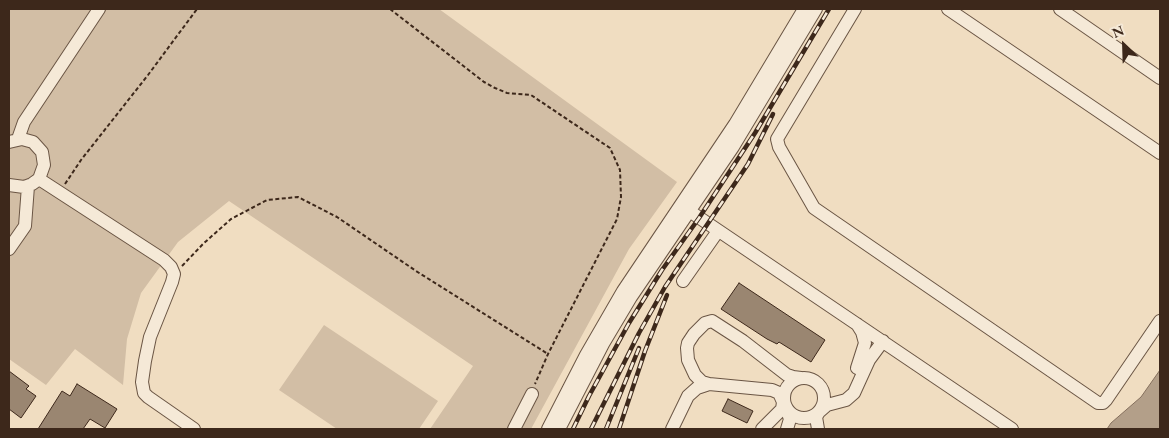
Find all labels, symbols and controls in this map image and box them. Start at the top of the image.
north arrow [1099,20,1149,70]
text: N [1109,21,1127,42]

